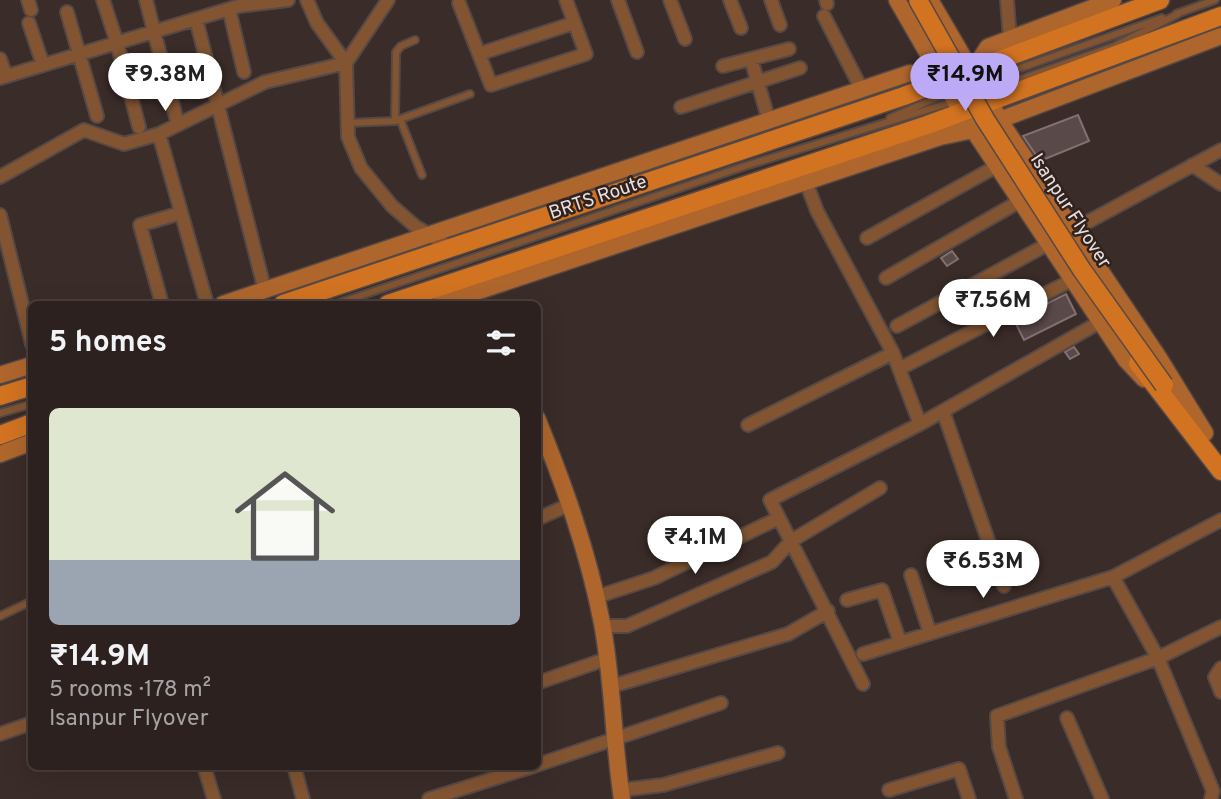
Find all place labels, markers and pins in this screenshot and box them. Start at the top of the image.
pin: ₹9.38M [108,54,222,113]
pin: ₹14.9M [908,54,1022,113]
pin: ₹7.56M [936,280,1050,339]
pin: ₹4.1M [646,516,744,576]
pin: ₹6.53M [926,540,1040,600]

